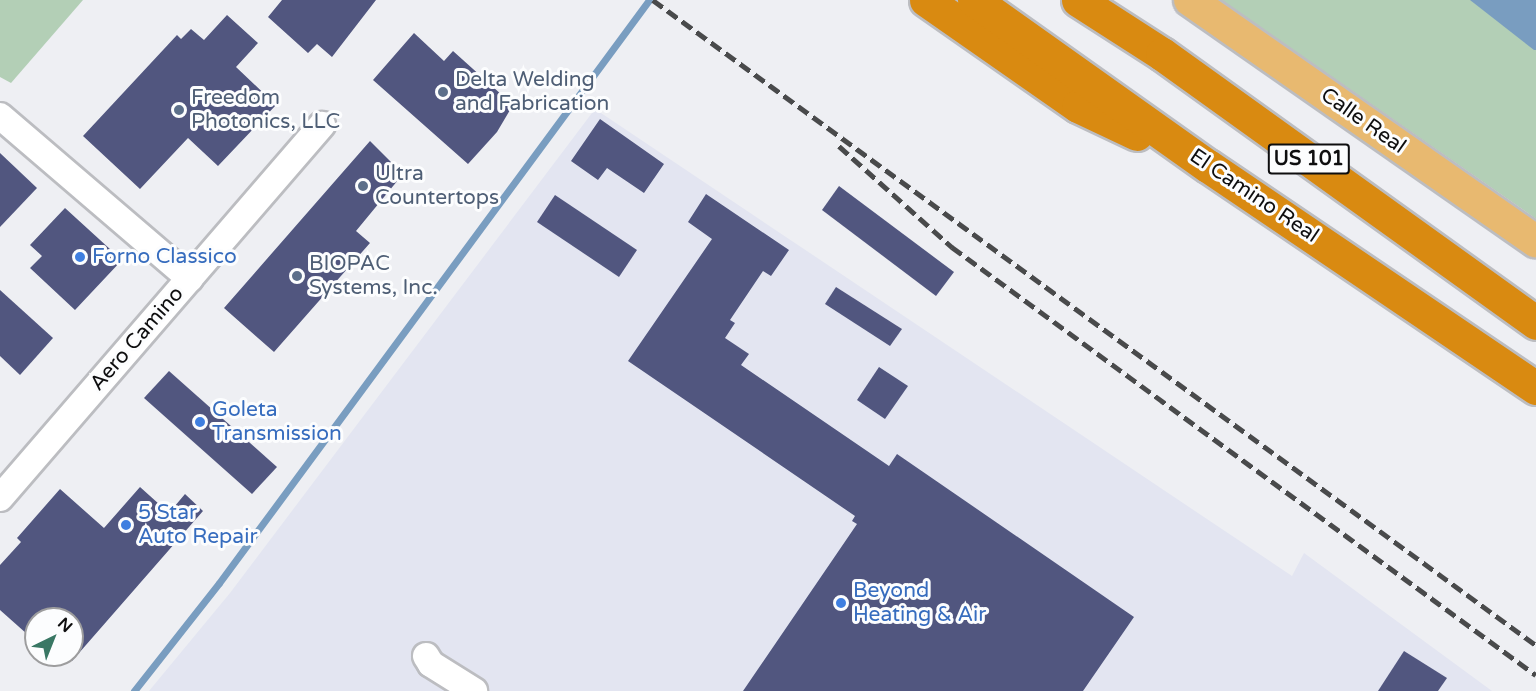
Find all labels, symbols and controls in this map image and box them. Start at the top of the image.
place label: Delta Welding and Fabrication [455,67,609,117]
street label: Calle Real [1316,83,1410,159]
place label: Freedom Photonics, LLC [191,85,340,135]
marker: Delta Welding and Fabrication [436,85,450,99]
marker: Freedom Photonics, LLC [172,103,186,117]
road number: US 101 [1267,142,1351,176]
street label: El Camino Real [1185,144,1323,248]
place label: Ultra Countertops [375,161,499,211]
marker: Ultra Countertops [356,179,370,193]
place label: Forno Classico [92,244,237,270]
marker: Forno Classico [73,250,87,264]
place label: BIOPAC Systems, Inc. [309,251,438,301]
marker: BIOPAC Systems, Inc. [290,269,304,283]
street label: Aero Camino [85,282,189,396]
place label: Goleta Transmission [212,397,342,447]
marker: Goleta Transmission [193,415,207,429]
place label: 5 Star Auto Repair [138,500,257,550]
marker: 5 Star Auto Repair [119,518,133,532]
place label: Beyond Heating & Air [853,578,986,628]
marker: Beyond Heating & Air [834,596,848,610]
north arrow [24,607,84,667]
text: N [53,614,76,637]

